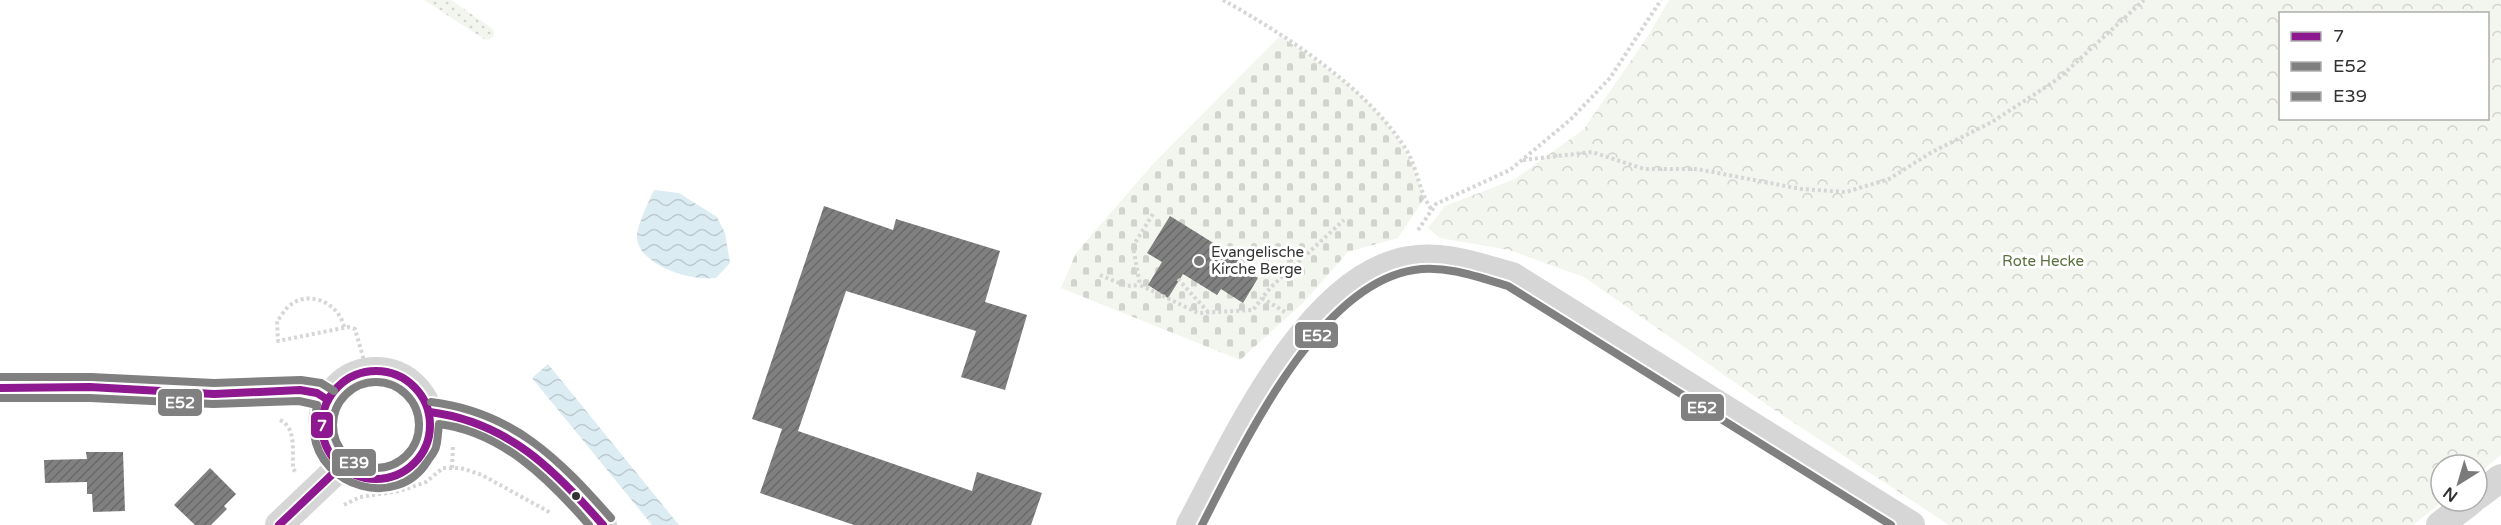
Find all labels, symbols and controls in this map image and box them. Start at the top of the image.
legend [2279,12,2489,120]
text: 7 [2333,25,2344,47]
text: E52 [2333,55,2367,77]
text: E39 [2333,85,2367,107]
place label: Evangelische Kirche Berge [1211,243,1304,278]
park label: Rote Hecke [2002,252,2084,270]
marker: Evangelische Kirche Berge [1192,254,1206,268]
line badge: E52 [1294,321,1339,349]
text: E52 [1302,326,1332,346]
line badge: E52 [157,388,203,417]
text: E52 [165,393,195,413]
line badge: E52 [1680,393,1725,422]
text: E52 [1687,398,1717,418]
line badge: 7 [310,411,334,439]
text: 7 [317,416,327,436]
line badge: E39 [331,448,377,477]
text: E39 [339,453,369,473]
north arrow [2429,453,2489,513]
text: N [2439,482,2462,506]
unlabelled marker [570,490,582,502]

